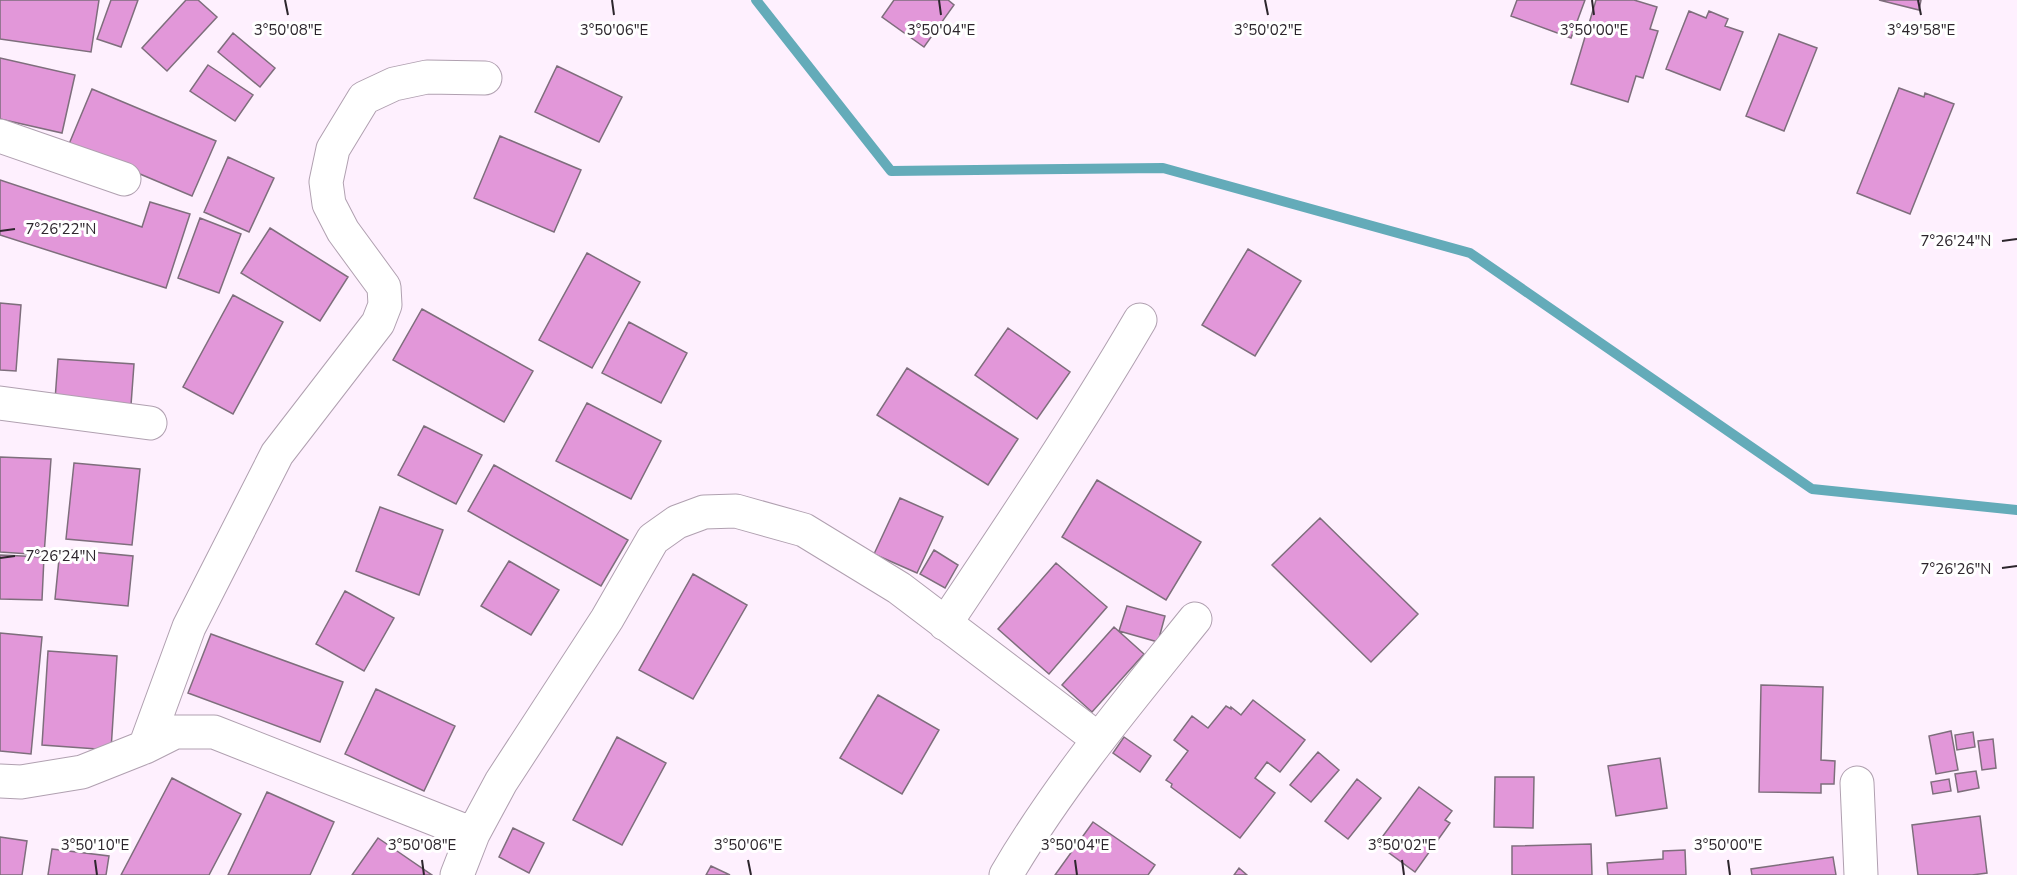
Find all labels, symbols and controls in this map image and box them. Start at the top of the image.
text: 3°50'08"E [254,20,322,40]
text: 3°50'06"E [580,20,648,40]
text: 3°50'04"E [907,20,975,40]
text: 3°50'02"E [1234,20,1302,40]
text: 3°50'00"E [1560,20,1628,40]
text: 3°49'58"E [1887,20,1955,40]
text: 7°26'22"N [26,219,96,239]
text: 7°26'24"N [1921,231,1991,251]
text: 7°26'24"N [26,546,96,566]
text: 7°26'26"N [1921,559,1991,579]
text: 3°50'10"E [61,835,129,855]
text: 3°50'08"E [388,835,456,855]
text: 3°50'06"E [714,835,782,855]
text: 3°50'04"E [1041,835,1109,855]
text: 3°50'02"E [1368,835,1436,855]
text: 3°50'00"E [1694,835,1762,855]

